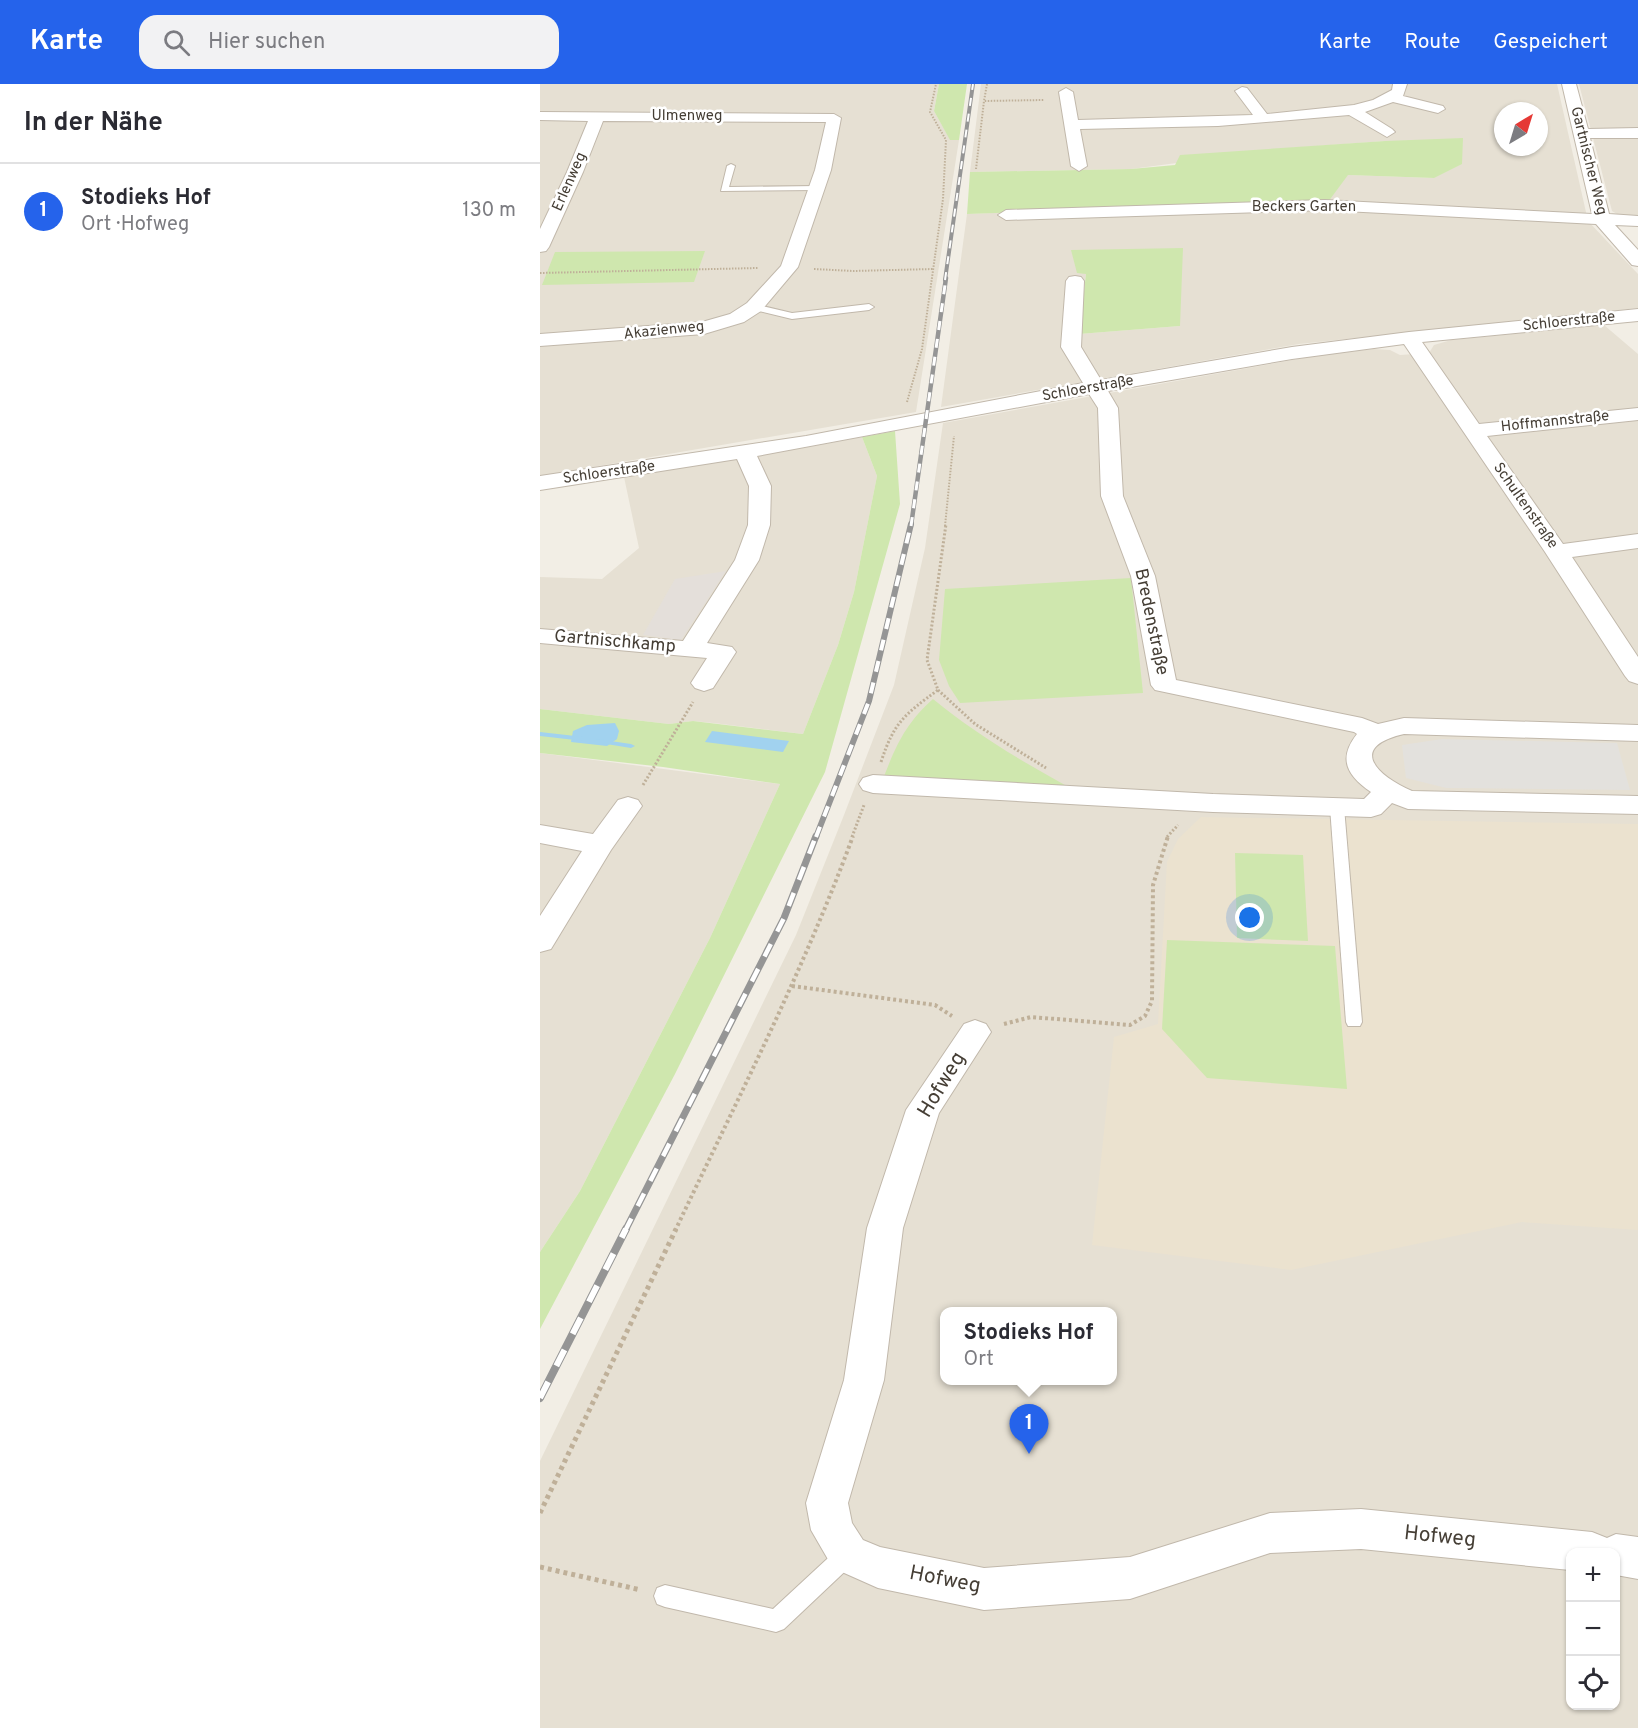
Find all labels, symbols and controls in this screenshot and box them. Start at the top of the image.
search box [139,15,559,69]
text: Karte [30,24,103,60]
icon: search [160,26,193,59]
text: Hier suchen [208,29,325,56]
text: Karte [1319,29,1371,56]
text: Route [1404,29,1460,56]
text: Gespeichert [1493,29,1608,56]
north arrow [1494,102,1548,156]
street label: Gartnischer Weg [1565,105,1611,217]
text: In der Nähe [24,107,163,140]
street label: Ulmenweg [651,107,723,126]
street label: Erlenweg [549,150,591,214]
text: Stodieks Hof [81,185,211,212]
text: 1 [40,198,48,224]
text: 130 m [462,198,516,224]
street label: Beckers Garten [1252,198,1356,217]
text: Ort · Hofweg [81,212,189,238]
street label: Schloerstraße [1522,308,1616,336]
street label: Akazienweg [623,317,705,345]
street label: Schloerstraße [1041,372,1135,406]
street label: Hoffmannstraße [1500,407,1610,437]
street label: Schloerstraße [562,457,656,489]
street label: Schultenstraße [1488,459,1562,553]
street label: Bredenstraße [1128,567,1174,677]
street label: Gartnischkamp [553,625,677,659]
your location [1235,903,1264,932]
street label: Hofweg [912,1047,972,1123]
popup [940,1307,1117,1385]
text: Stodieks Hof [964,1320,1093,1347]
text: Ort [964,1347,994,1373]
pin: 1 [1010,1404,1048,1454]
street label: Hofweg [1403,1520,1477,1554]
map controls [1566,1548,1620,1710]
button: + [1566,1548,1620,1602]
street label: Hofweg [907,1560,983,1600]
button: − [1566,1602,1620,1656]
button: locate [1566,1656,1620,1710]

